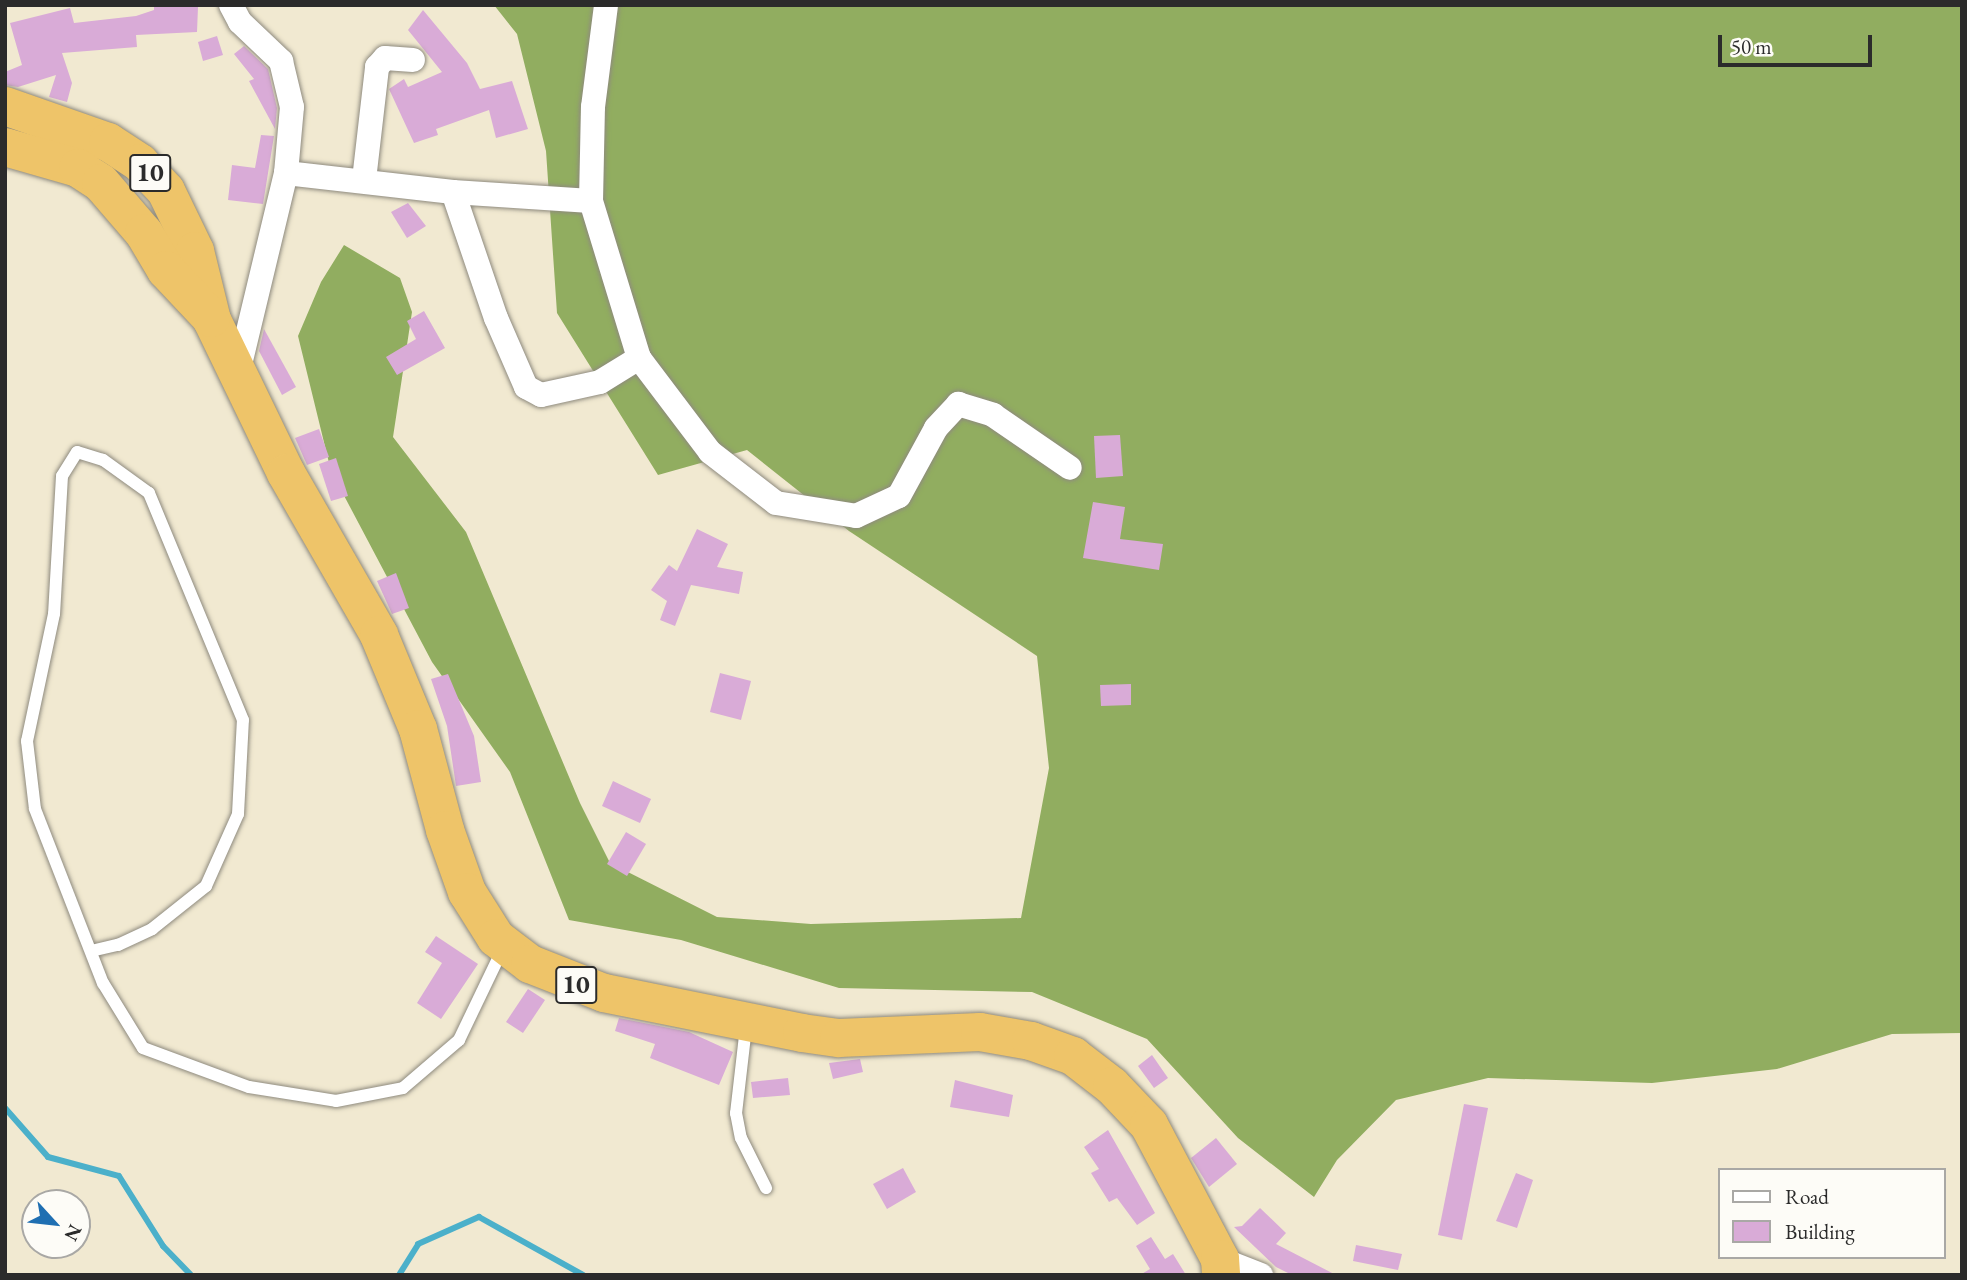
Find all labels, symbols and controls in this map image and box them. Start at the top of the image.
scale bar [1722,21,1876,65]
text: 50 m [1731,33,1772,60]
road number: 10 [129,150,171,196]
road number: 10 [555,962,597,1008]
legend [1718,1168,1946,1259]
text: Road [1785,1183,1829,1210]
north arrow [21,1189,91,1259]
text: Building [1785,1218,1855,1245]
text: N [59,1220,88,1245]

